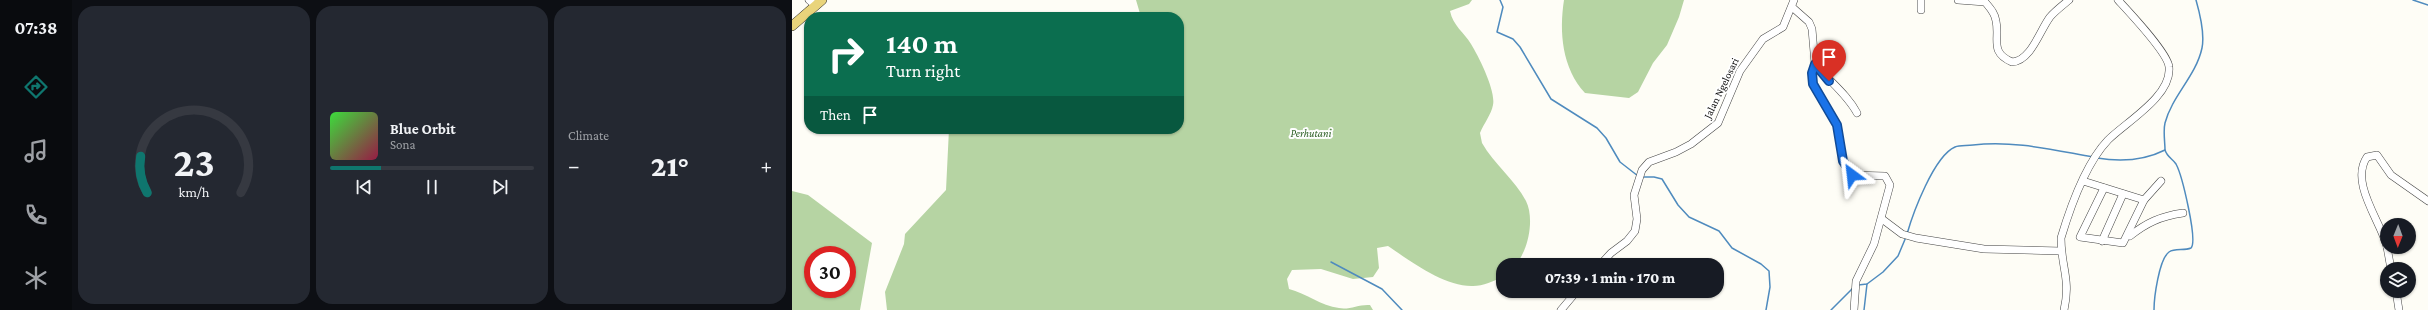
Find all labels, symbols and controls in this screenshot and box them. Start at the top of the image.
text: 07:38 [14,18,58,38]
icon: right [820,28,872,80]
text: 140 m [886,28,958,59]
pin [1812,40,1846,81]
icon: arrive [1818,46,1840,68]
street label: Jalan Ngelosari [1701,56,1742,122]
text: Turn right [886,61,960,81]
icon: directions [22,73,50,101]
icon: arrive [859,104,881,126]
text: Then [820,107,851,123]
text: Blue Orbit [390,121,456,137]
park label: Perhutani [1290,127,1332,139]
text: Climate [568,128,609,143]
icon: music [22,137,50,165]
text: Sona [390,137,416,152]
text: 23 [173,139,215,185]
text: 21° [651,149,689,182]
text: − [568,153,580,178]
text: + [760,153,772,178]
position arrow [1831,154,1873,196]
icon: previous [353,176,375,198]
icon: pause [421,176,443,198]
icon: next [489,176,511,198]
text: km/h [179,184,210,200]
icon: phone [22,201,50,229]
north arrow [2380,218,2416,254]
map controls [2380,218,2416,298]
speed limit sign: 30 [804,246,856,298]
button: layers [2380,262,2416,298]
icon: climate [22,264,50,292]
text: 07:39 · 1 min · 170 m [1545,270,1675,286]

